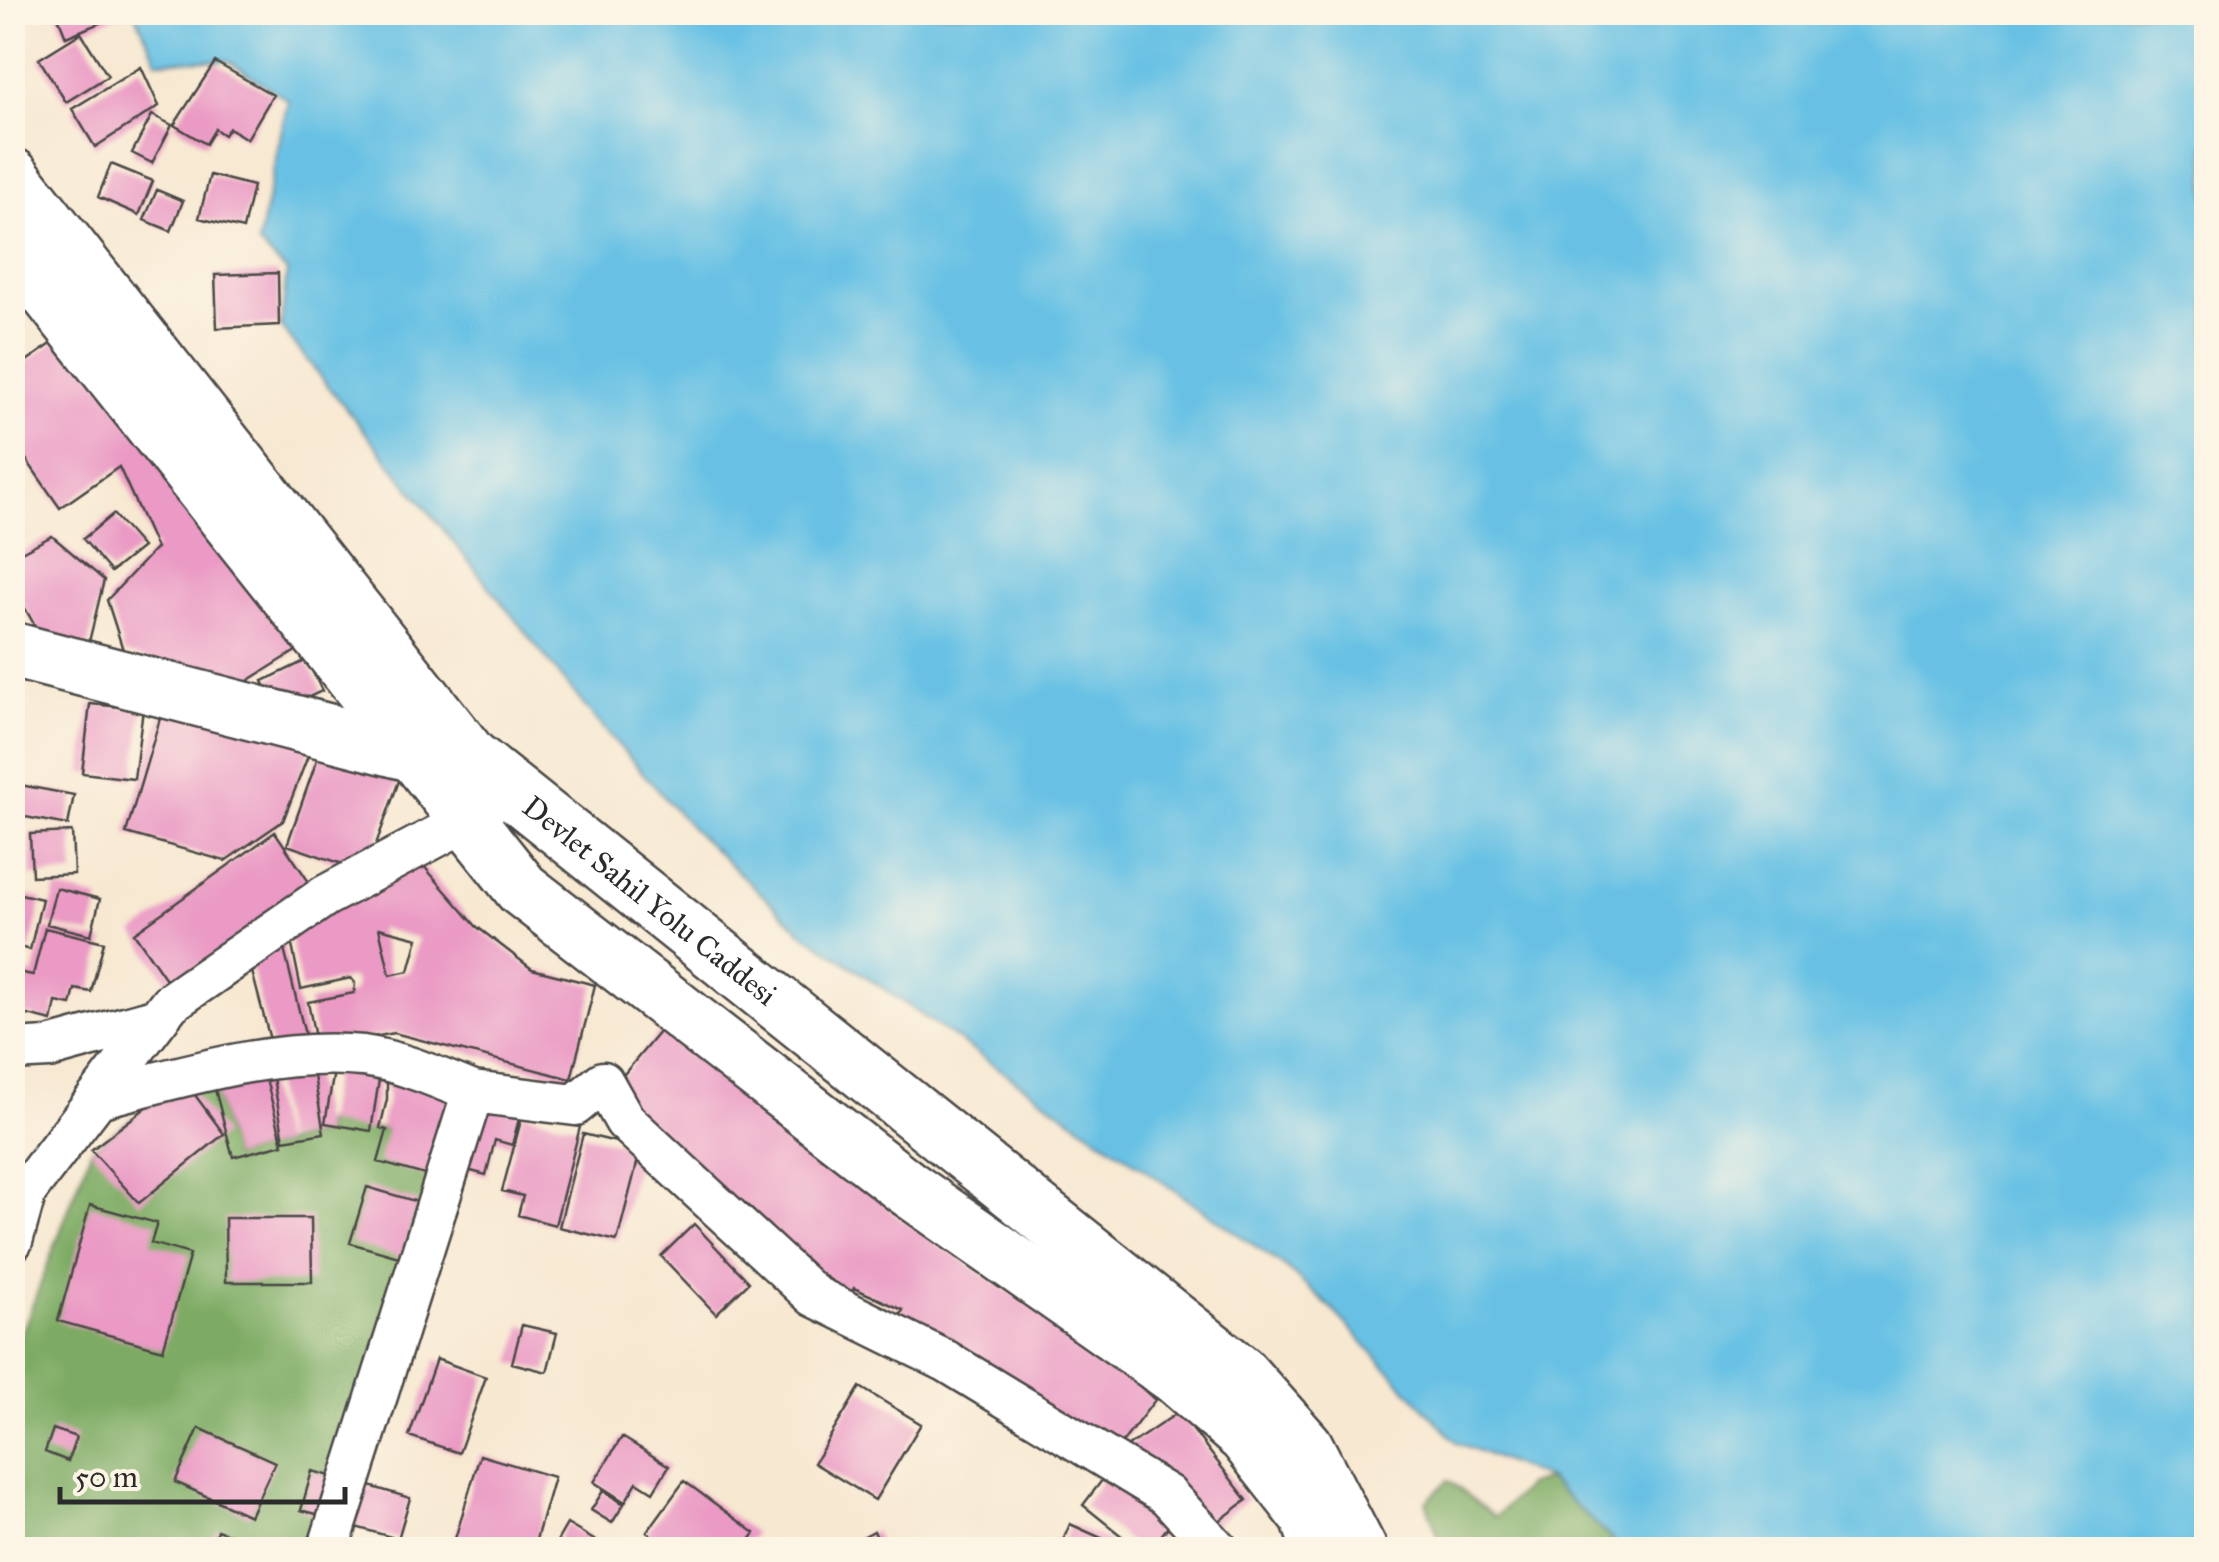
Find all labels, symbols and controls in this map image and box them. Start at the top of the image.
street label: Devlet Sahil Yolu Caddesi [515,788,784,1013]
scale bar [60,1442,345,1504]
text: 50 m [75,1459,138,1495]

